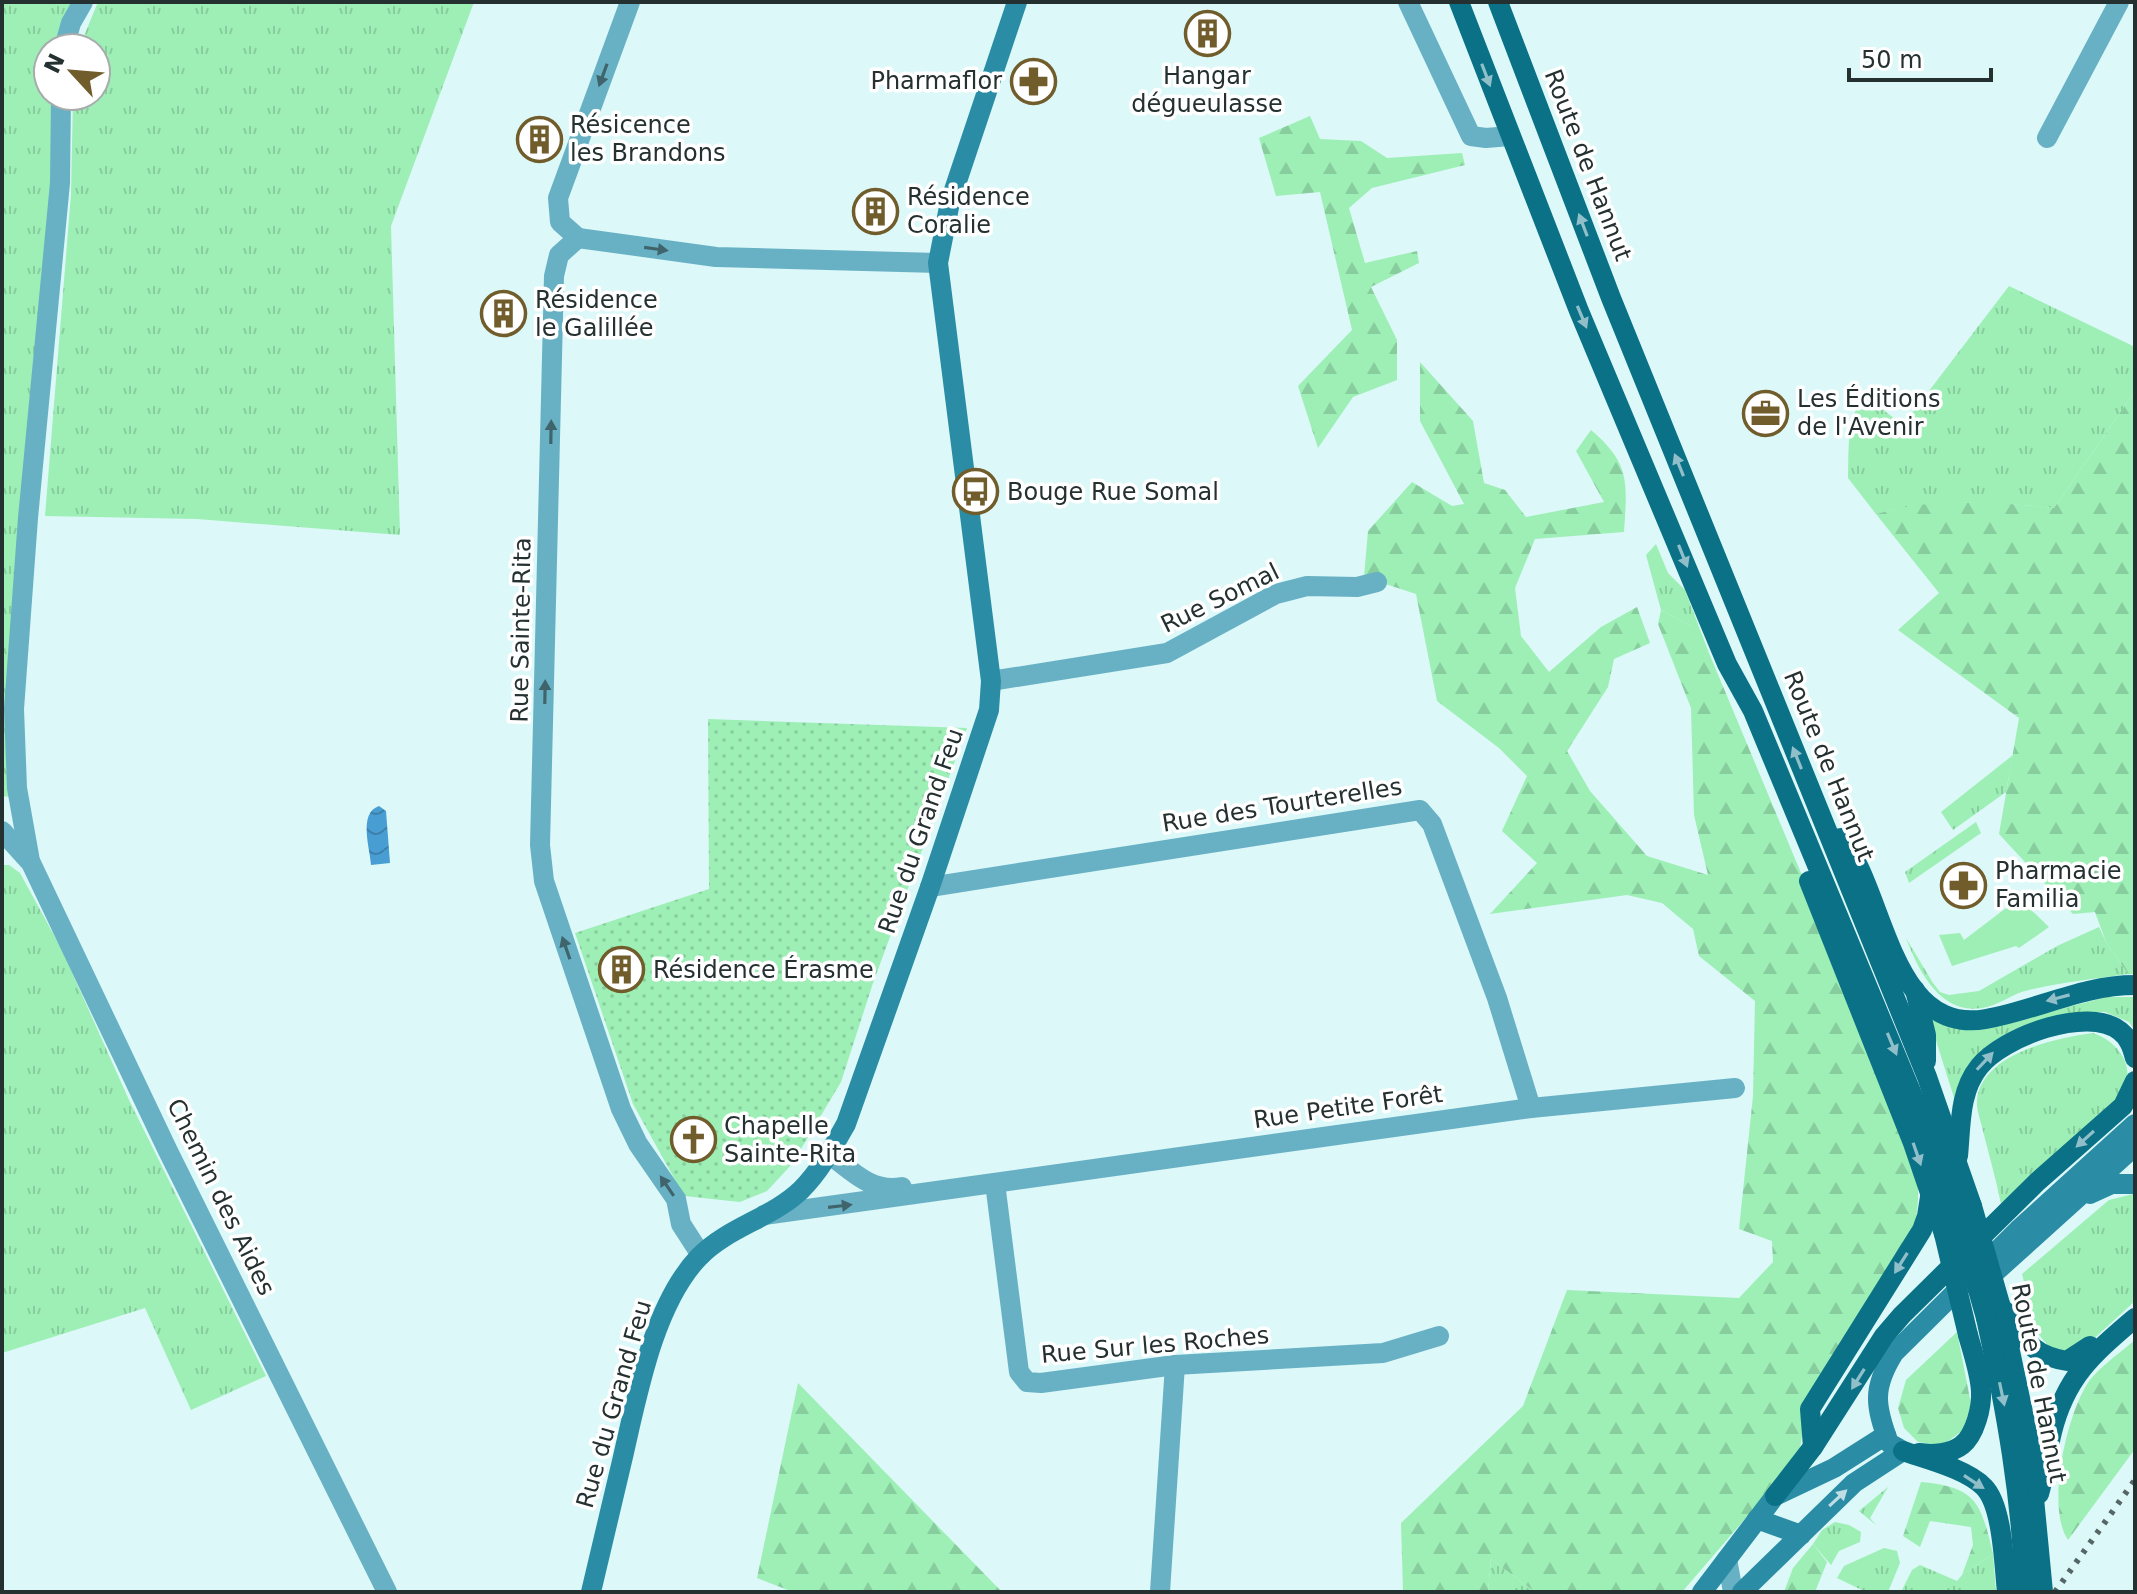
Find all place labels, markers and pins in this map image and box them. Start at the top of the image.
building icon: Hangar dégueulasse [1183,10,1231,58]
pharmacy icon: Pharmaflor [1009,57,1057,105]
place label: Hangar dégueulasse [1131,62,1283,118]
place label: Pharmaflor [870,67,1002,95]
place label: Résicence les Brandons [570,111,725,167]
building icon: Résicence les Brandons [515,115,563,163]
place label: Résidence Coralie [907,183,1030,239]
building icon: Résidence Coralie [852,187,900,235]
place label: Résidence le Galillée [535,286,658,342]
building icon: Résidence le Galillée [480,290,528,338]
place label: Les Éditions de l'Avenir [1797,384,1940,441]
office icon: Les Éditions de l'Avenir [1742,389,1790,437]
bus stop icon: Bouge Rue Somal [952,468,1000,516]
place label: Bouge Rue Somal [1007,478,1219,506]
place label: Pharmacie Familia [1995,857,2122,913]
pharmacy icon: Pharmacie Familia [1940,861,1988,909]
building icon: Résidence Érasme [598,946,646,994]
place label: Résidence Érasme [653,955,874,984]
place label: Chapelle Sainte-Rita [724,1112,856,1168]
church icon: Chapelle Sainte-Rita [669,1116,717,1164]

